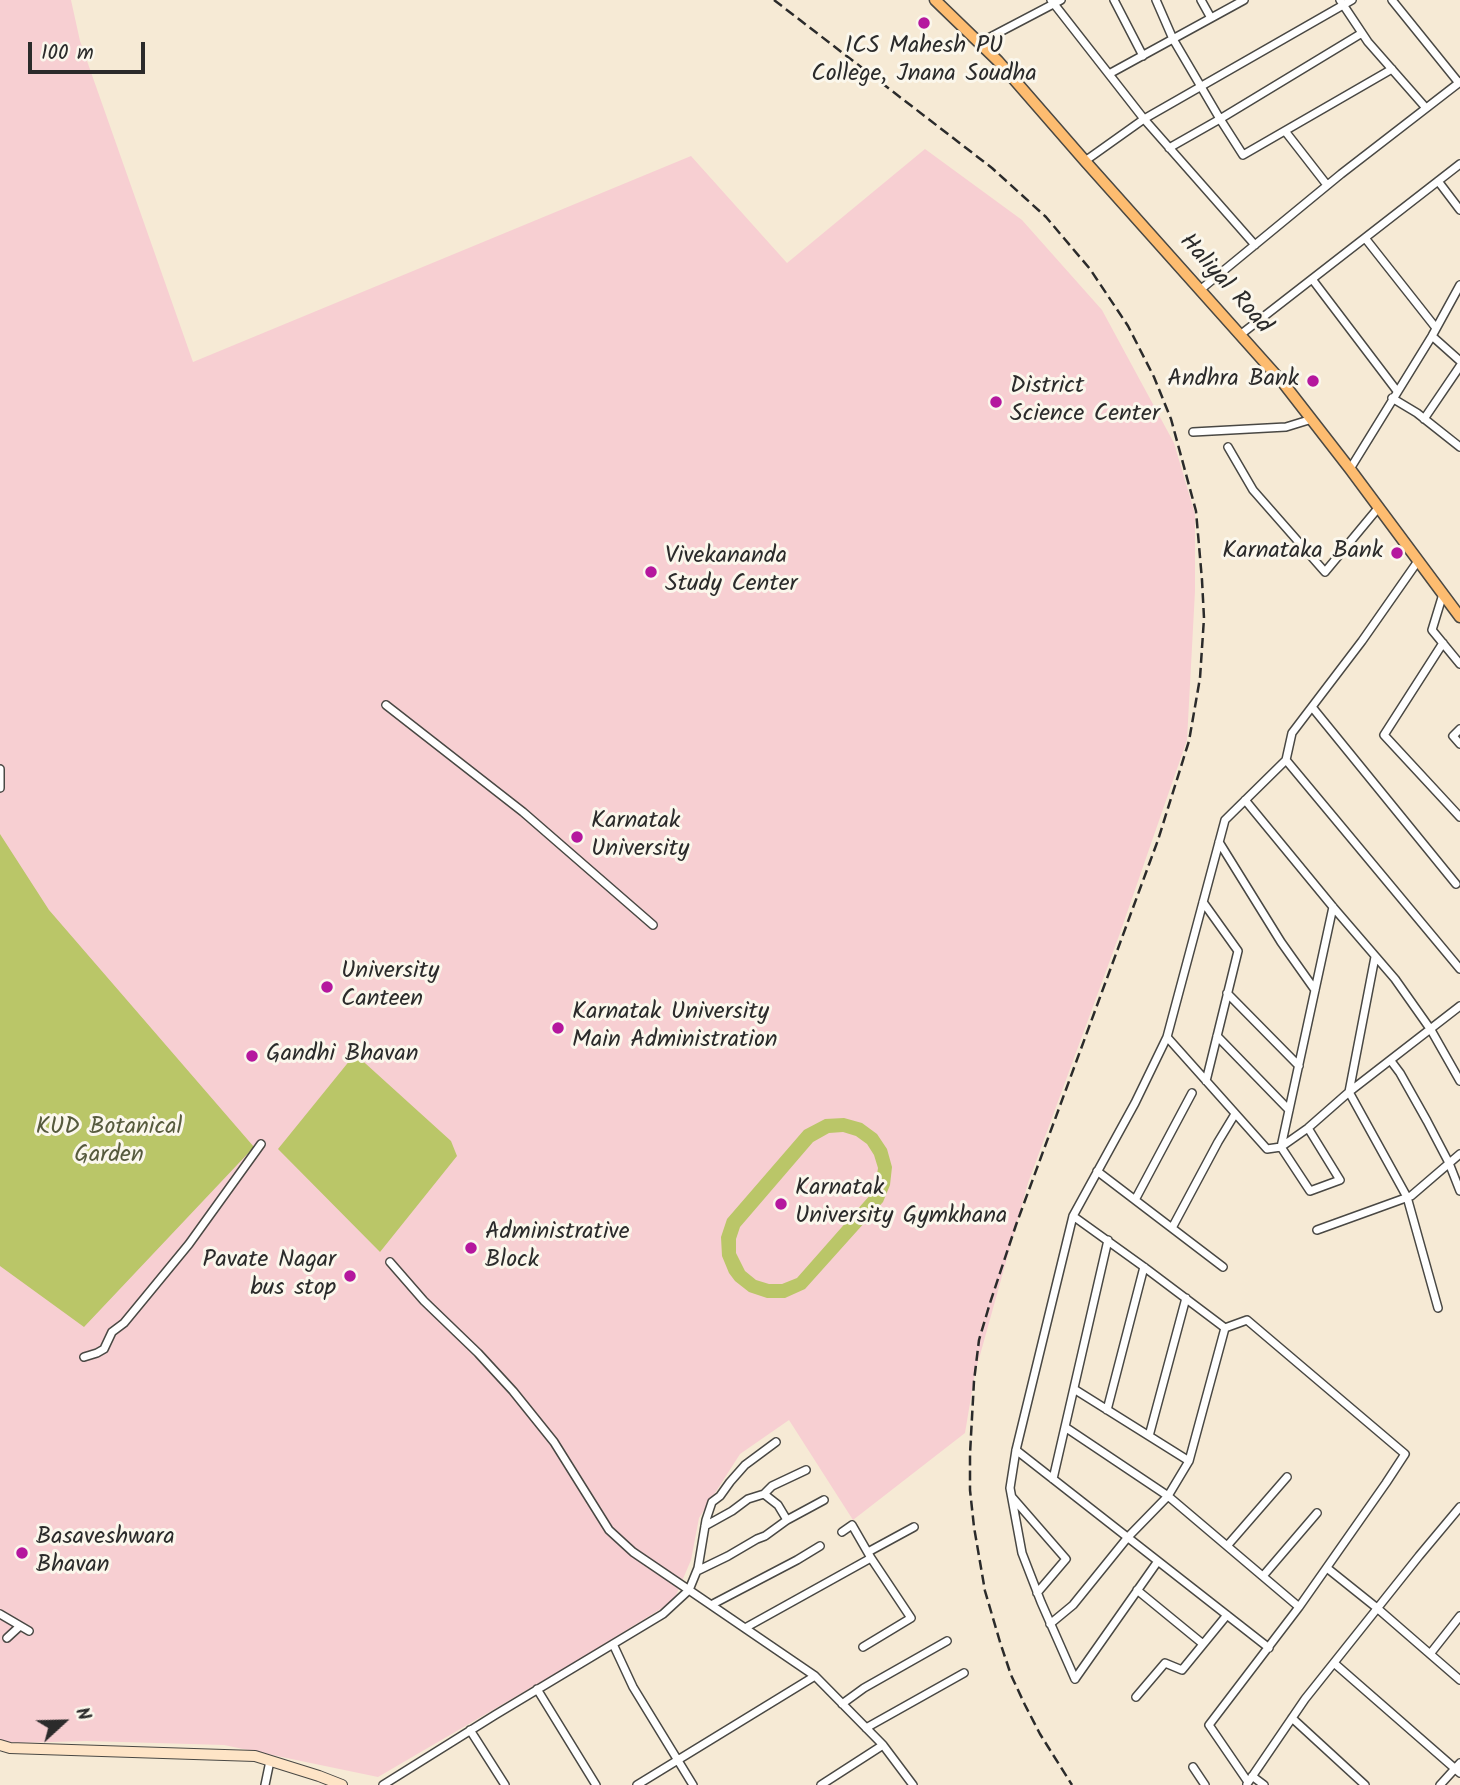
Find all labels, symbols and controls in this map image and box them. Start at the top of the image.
marker: ICS Mahesh PU College, Jnana Soudha [916,15,932,31]
scale bar [32,28,149,72]
place label: ICS Mahesh PU College, Jnana Soudha [811,34,1037,90]
text: 100 m [41,37,94,70]
street label: Haliyal Road [1171,229,1277,341]
place label: Andhra Bank [1167,367,1299,395]
marker: Andhra Bank [1305,373,1321,389]
place label: District Science Center [1010,374,1160,430]
marker: District Science Center [988,394,1004,410]
place label: Karnataka Bank [1222,539,1383,567]
place label: Vivekananda Study Center [665,544,797,600]
marker: Karnataka Bank [1389,545,1405,561]
marker: Vivekananda Study Center [643,564,659,580]
place label: Karnatak University [591,809,689,865]
marker: Karnatak University [569,829,585,845]
place label: University Canteen [341,959,439,1015]
marker: University Canteen [319,979,335,995]
place label: Karnatak University Main Administration [572,1000,778,1056]
marker: Karnatak University Main Administration [550,1020,566,1036]
place label: Gandhi Bhavan [266,1042,418,1070]
marker: Gandhi Bhavan [244,1048,260,1064]
park label: KUD Botanical Garden [36,1115,182,1171]
place label: Karnatak University Gymkhana [795,1176,1007,1232]
marker: Karnatak University Gymkhana [773,1196,789,1212]
place label: Administrative Block [485,1220,630,1276]
marker: Administrative Block [463,1240,479,1256]
place label: Pavate Nagar bus stop [203,1248,336,1304]
marker: Pavate Nagar bus stop [342,1268,358,1284]
place label: Basaveshwara Bhavan [36,1525,175,1581]
marker: Basaveshwara Bhavan [14,1545,30,1561]
north arrow [28,1687,98,1757]
text: N [66,1703,99,1725]

